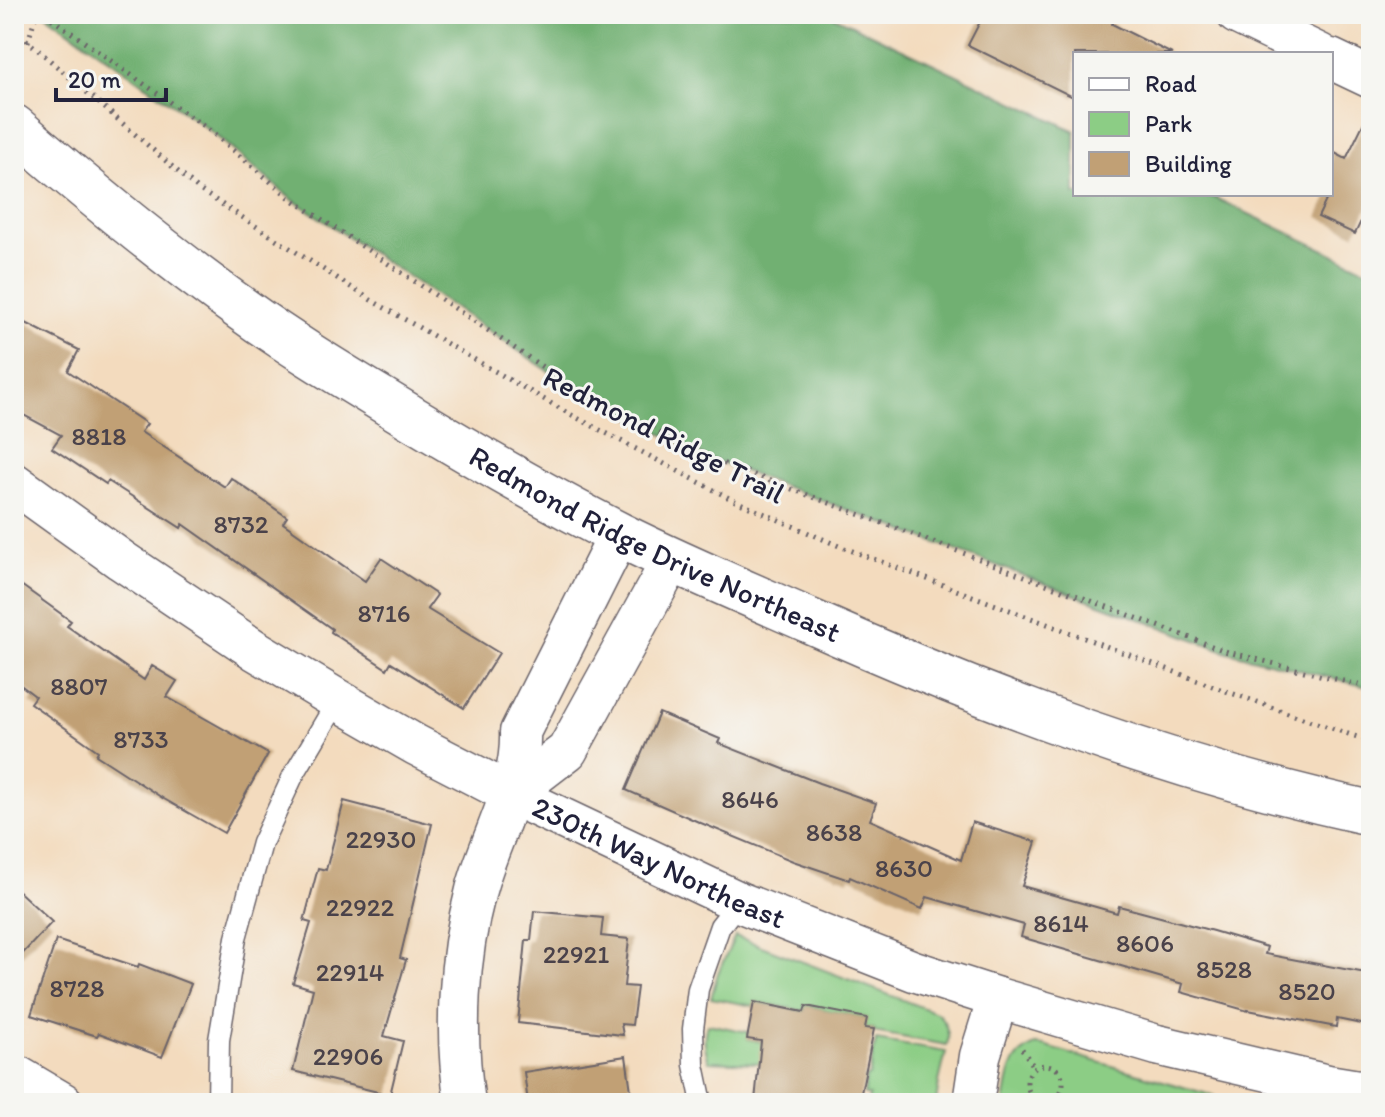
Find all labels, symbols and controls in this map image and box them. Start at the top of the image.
scale bar [56,52,166,102]
legend [1073,52,1333,196]
text: 20 m [68,65,121,94]
text: Road [1145,69,1197,98]
text: Park [1145,109,1192,138]
text: Building [1145,149,1232,178]
street label: Redmond Ridge Trail [537,358,792,512]
house number: 8818 [72,420,126,452]
street label: Redmond Ridge Drive Northeast [463,437,846,650]
house number: 8732 [214,508,269,540]
house number: 8716 [358,597,410,629]
house number: 8807 [50,670,108,702]
house number: 8733 [113,723,169,755]
house number: 8646 [721,783,779,815]
street label: 230th Way Northeast [526,788,791,936]
house number: 8638 [806,816,862,848]
house number: 22930 [345,823,417,855]
house number: 8630 [875,852,933,884]
house number: 22922 [326,891,394,923]
house number: 8614 [1033,907,1089,939]
house number: 8606 [1116,927,1174,959]
house number: 22921 [543,938,609,970]
house number: 8528 [1196,953,1252,985]
house number: 22914 [316,956,385,988]
house number: 8728 [49,972,105,1004]
house number: 8520 [1278,975,1336,1007]
house number: 22906 [313,1040,383,1072]

